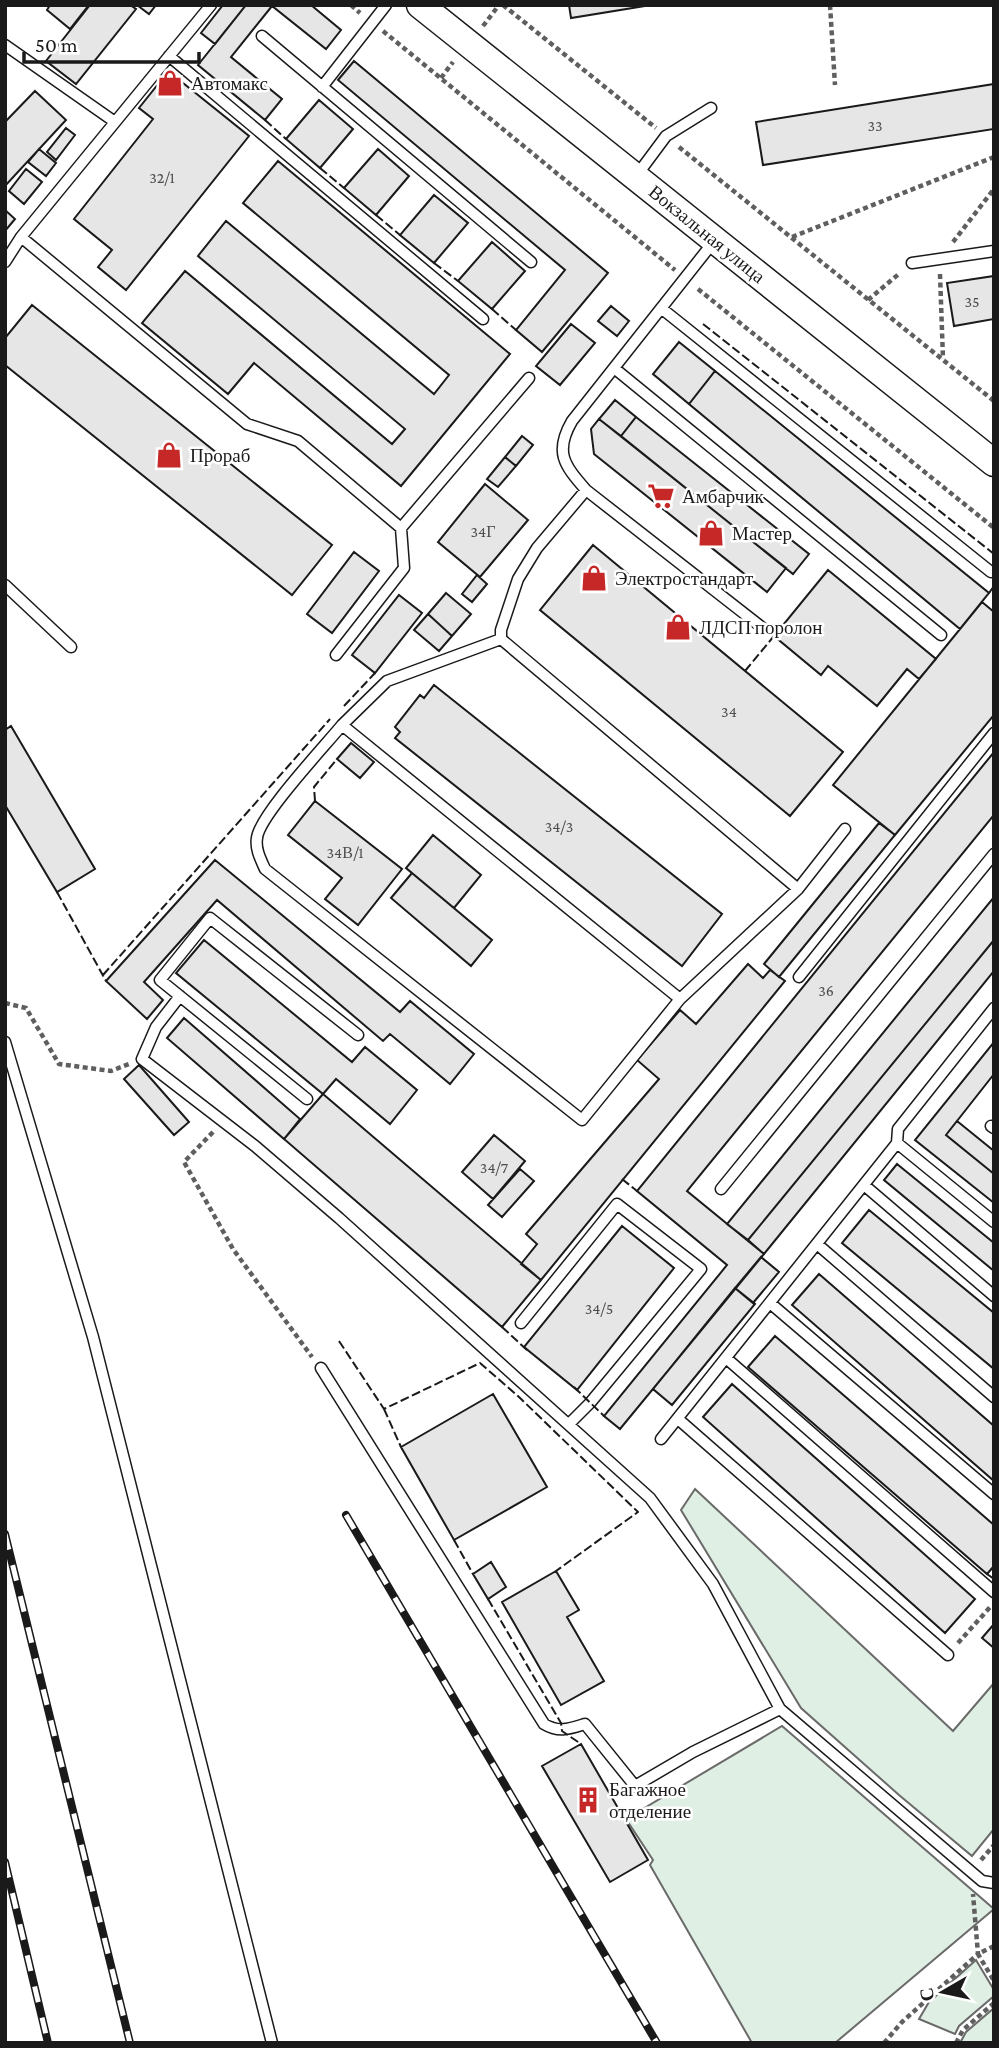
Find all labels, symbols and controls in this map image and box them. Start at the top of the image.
scale bar [24,21,200,65]
text: 50 m [35,33,78,57]
shop icon: Автомакс [155,68,185,98]
place label: Автомакс [191,73,268,94]
house number: 33 [867,117,883,134]
house number: 32/1 [149,169,175,186]
street label: Вокзальная улица [645,181,770,288]
house number: 35 [964,293,980,310]
shop icon: Прораб [154,440,184,470]
place label: Прораб [190,445,250,466]
supermarket icon: Амбарчик [646,481,676,511]
place label: Амбарчик [682,486,765,507]
shop icon: Мастер [696,518,726,548]
house number: 34Г [470,523,496,540]
place label: Мастер [732,523,792,544]
shop icon: Электростандарт [579,563,609,593]
place label: Электростандарт [615,568,754,589]
shop icon: ЛДСП поролон [663,612,693,642]
place label: ЛДСП поролон [699,617,822,638]
house number: 34 [721,703,737,720]
house number: 34/3 [545,818,573,835]
house number: 34В/1 [326,844,364,861]
house number: 36 [818,982,834,999]
house number: 34/7 [480,1159,509,1176]
house number: 34/5 [585,1300,613,1317]
place label: Багажное отделение [609,1779,691,1822]
building icon: Багажное отделение [573,1785,603,1815]
north arrow [908,1957,978,2027]
text: С [915,1986,938,2003]

